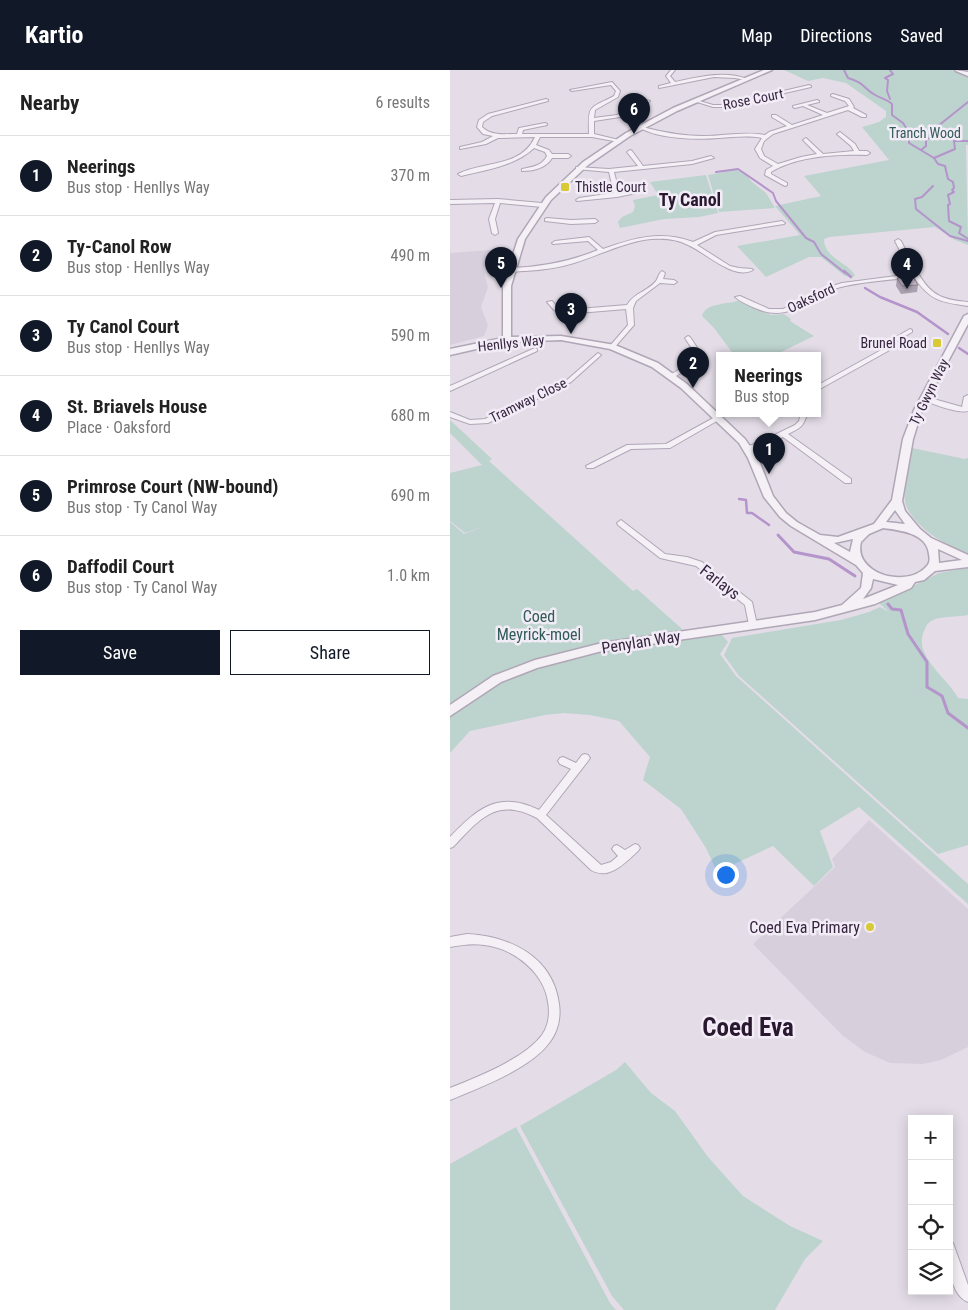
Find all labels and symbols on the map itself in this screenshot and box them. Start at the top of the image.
street label: Rose Court [721,85,785,113]
pin: 6 [618,93,650,134]
park label: Tranch Wood [889,125,961,141]
place label: Thistle Court [575,179,646,195]
marker: Thistle Court [559,181,571,193]
district label: Ty Canol [659,189,721,210]
pin: 5 [485,247,517,288]
pin: 4 [891,248,923,289]
street label: Oaksford [785,280,837,316]
pin: 3 [555,293,587,334]
street label: Henllys Way [477,332,545,354]
place label: Brunel Road [860,335,927,351]
marker: Brunel Road [931,337,943,349]
pin: 2 [677,347,709,388]
street label: Ty Gwyn Way [906,356,952,428]
street label: Tramway Close [487,374,570,426]
pin: 1 [753,433,785,474]
street label: Farlays [696,561,744,603]
park label: Coed Meyrick-moel [497,607,581,644]
street label: Penylan Way [600,626,682,658]
your location [713,862,739,888]
place label: Coed Eva Primary [749,918,860,937]
marker: Coed Eva Primary [864,921,876,933]
district label: Coed Eva [702,1013,794,1042]

